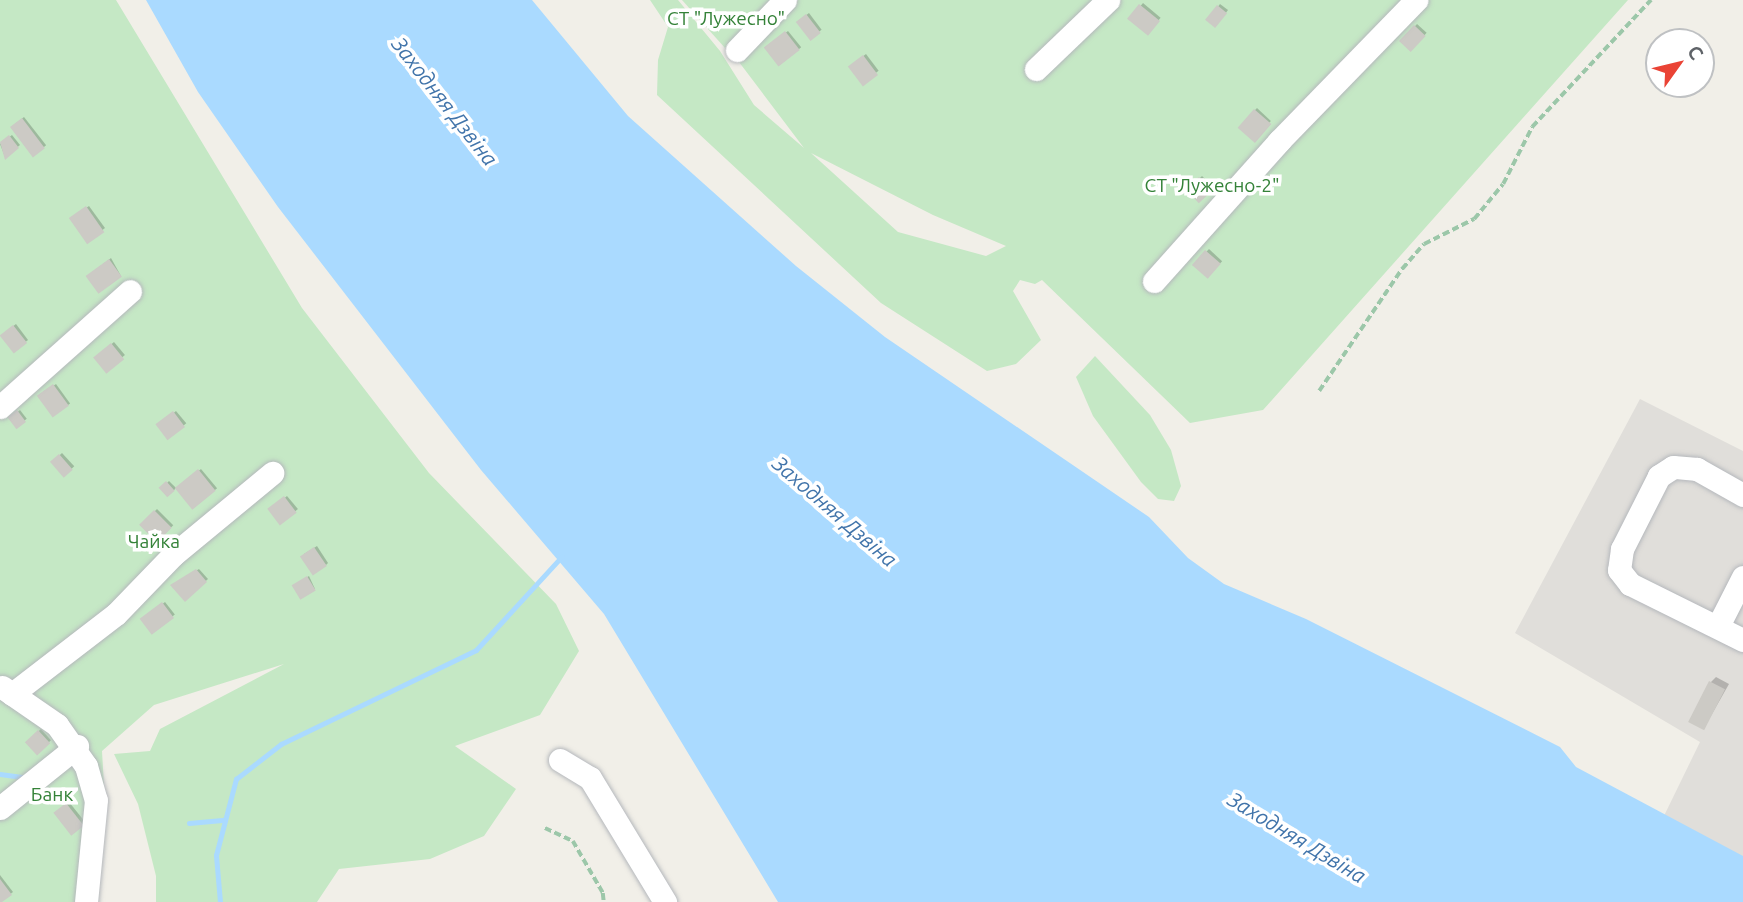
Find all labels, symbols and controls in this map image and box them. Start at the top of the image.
park label: СТ "Лужесно" [667,8,785,30]
north arrow [1645,28,1715,98]
water label: Заходняя Дзвіна [387,32,503,170]
text: С [1683,41,1708,64]
park label: СТ "Лужесно-2" [1144,175,1280,197]
water label: Заходняя Дзвіна [768,450,902,572]
park label: Чайка [128,531,180,553]
park label: Банк [31,784,73,806]
water label: Заходняя Дзвіна [1224,786,1370,888]

